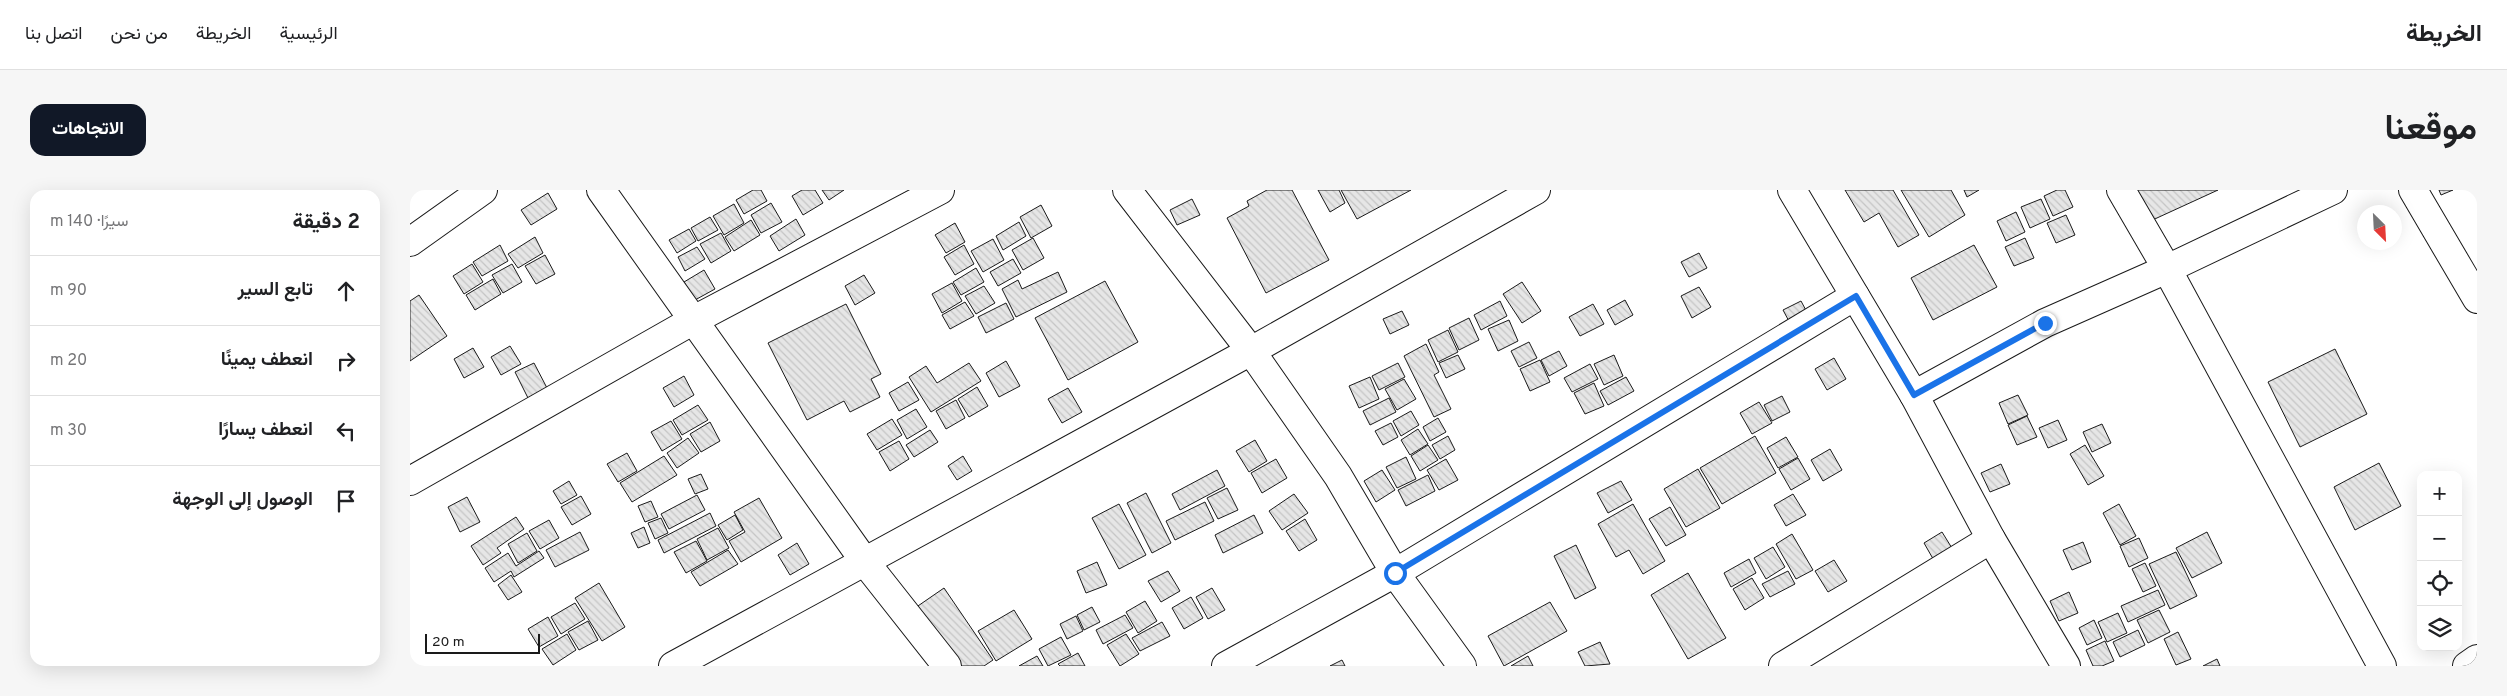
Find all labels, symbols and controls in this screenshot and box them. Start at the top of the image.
text: الخريطة [2406,20,2482,50]
text: اتصل بنا [25,23,83,46]
text: من نحن [111,23,168,46]
text: الخريطة [196,23,251,46]
text: الرئيسية [279,23,338,46]
button: الاتجاهات [30,104,146,156]
text: موقعنا [2384,108,2477,152]
north arrow [2357,205,2402,250]
text: 2 دقيقة [292,209,360,236]
text: سيرًا · 140 m [50,212,128,232]
icon: ahead [332,277,360,305]
text: تابع السير [237,278,313,302]
text: 90 m [50,281,87,301]
route end [2034,312,2057,335]
icon: right [332,347,360,375]
text: انعطف يمينًا [221,348,313,372]
text: 20 m [50,351,87,371]
icon: left [332,417,360,445]
text: انعطف يسارًا [218,418,313,442]
text: 30 m [50,421,87,441]
map controls [2417,471,2462,651]
button: + [2417,471,2462,516]
icon: arrive [332,487,360,515]
text: الوصول إلى الوجهة [172,488,313,512]
button: − [2417,516,2462,561]
button: locate [2417,561,2462,606]
route start [1384,562,1407,585]
button: layers [2417,606,2462,651]
scale bar [425,631,540,654]
text: 20 m [432,634,465,651]

